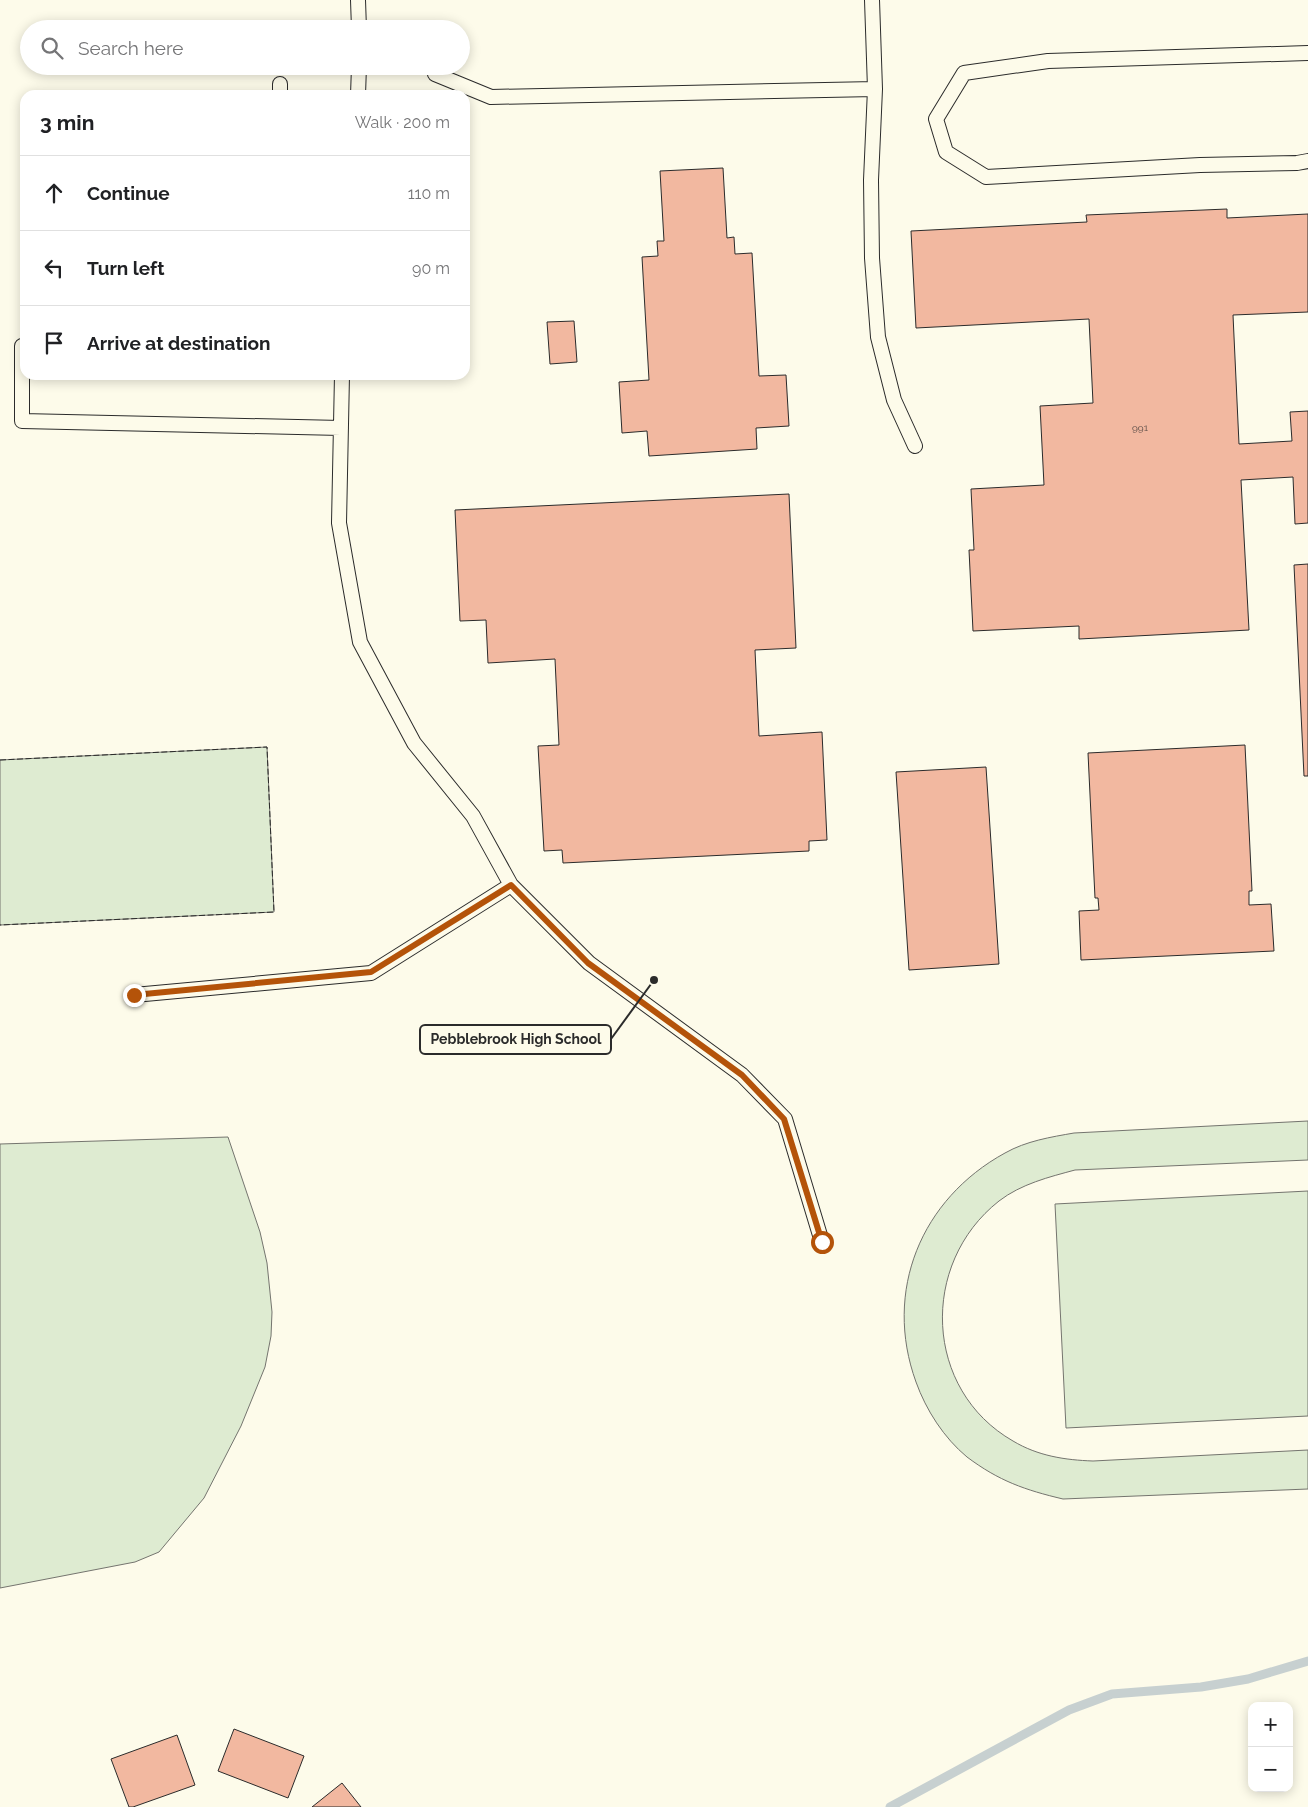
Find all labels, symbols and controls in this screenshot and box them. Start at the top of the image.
search box [20,20,470,75]
icon: search [38,34,66,62]
text: Search here [78,37,184,59]
text: 3 min [40,110,94,135]
text: Walk · 200 m [355,113,450,132]
icon: ahead [40,179,68,207]
text: Continue [87,182,170,204]
text: 110 m [408,184,450,203]
icon: left [40,254,68,282]
text: Turn left [87,257,164,279]
text: 90 m [412,259,450,278]
icon: arrive [40,329,68,357]
text: Arrive at destination [87,332,271,354]
house number: 991 [1132,422,1149,433]
route end [123,984,146,1007]
callout: Pebblebrook High School [420,1025,611,1054]
text: Pebblebrook High School [431,1031,602,1047]
route start [811,1231,834,1254]
map controls [1248,1702,1293,1792]
button: + [1248,1702,1293,1747]
button: − [1248,1747,1293,1792]

